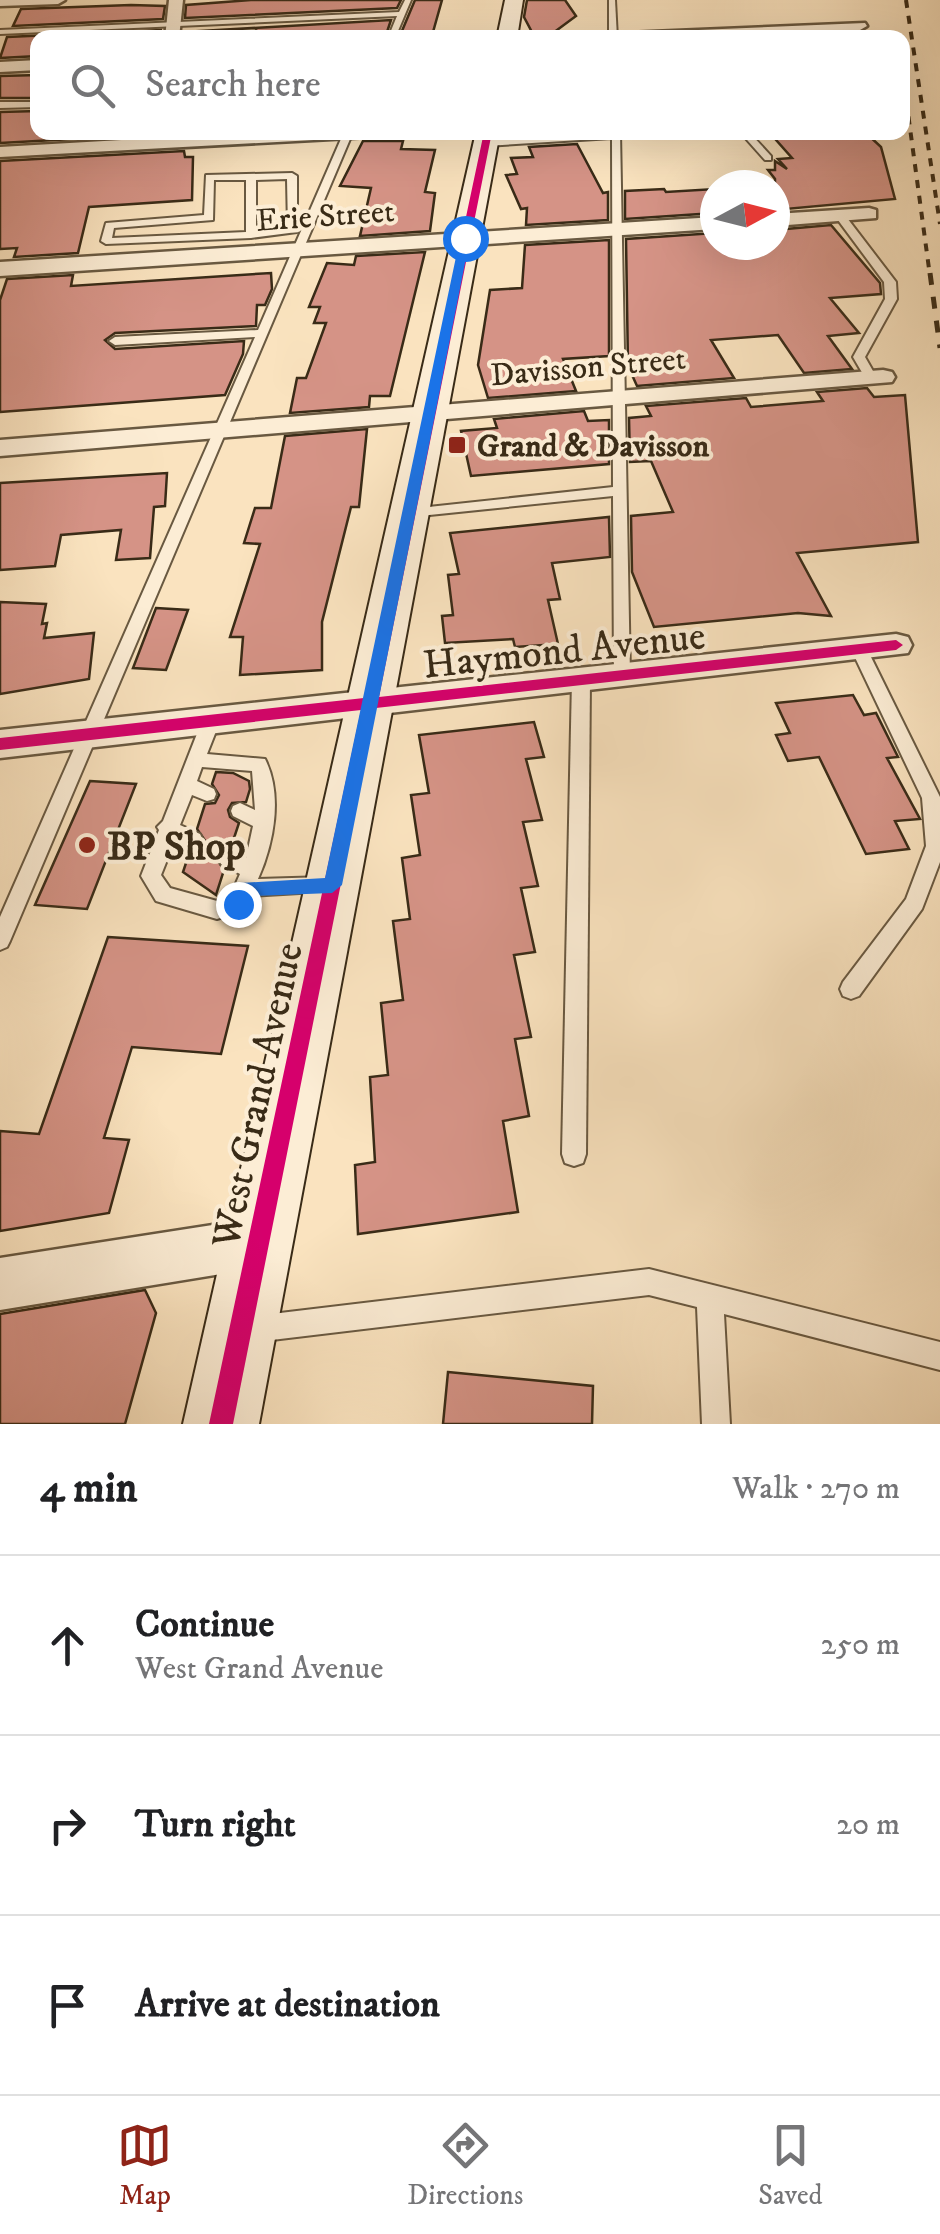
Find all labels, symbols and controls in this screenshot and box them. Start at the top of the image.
search box [30,30,910,140]
icon: search [65,58,120,113]
text: Search here [145,61,321,109]
north arrow [700,170,790,260]
street label: Erie Street [255,192,396,242]
route start [443,216,489,262]
street label: Davisson Street [489,340,687,396]
place label: Grand & Davisson [477,427,709,467]
marker: Grand & Davisson [446,434,468,456]
street label: Haymond Avenue [421,612,708,692]
place label: BP Shop [107,823,245,873]
marker: BP Shop [76,834,98,856]
route end [216,882,262,928]
street label: West Grand Avenue [202,939,316,1254]
text: 4 min [40,1463,138,1515]
text: Walk · 270 m [732,1469,900,1509]
text: Continue [135,1601,274,1649]
icon: ahead [40,1618,95,1673]
text: 250 m [820,1625,900,1665]
text: West Grand Avenue [135,1649,383,1689]
icon: right [40,1798,95,1853]
text: Turn right [135,1801,296,1849]
text: 20 m [836,1805,900,1845]
icon: arrive [40,1978,95,2033]
text: Arrive at destination [135,1981,440,2029]
tab: Map [117,2118,172,2213]
tab: Directions [407,2118,523,2213]
tab: Saved [758,2118,823,2213]

